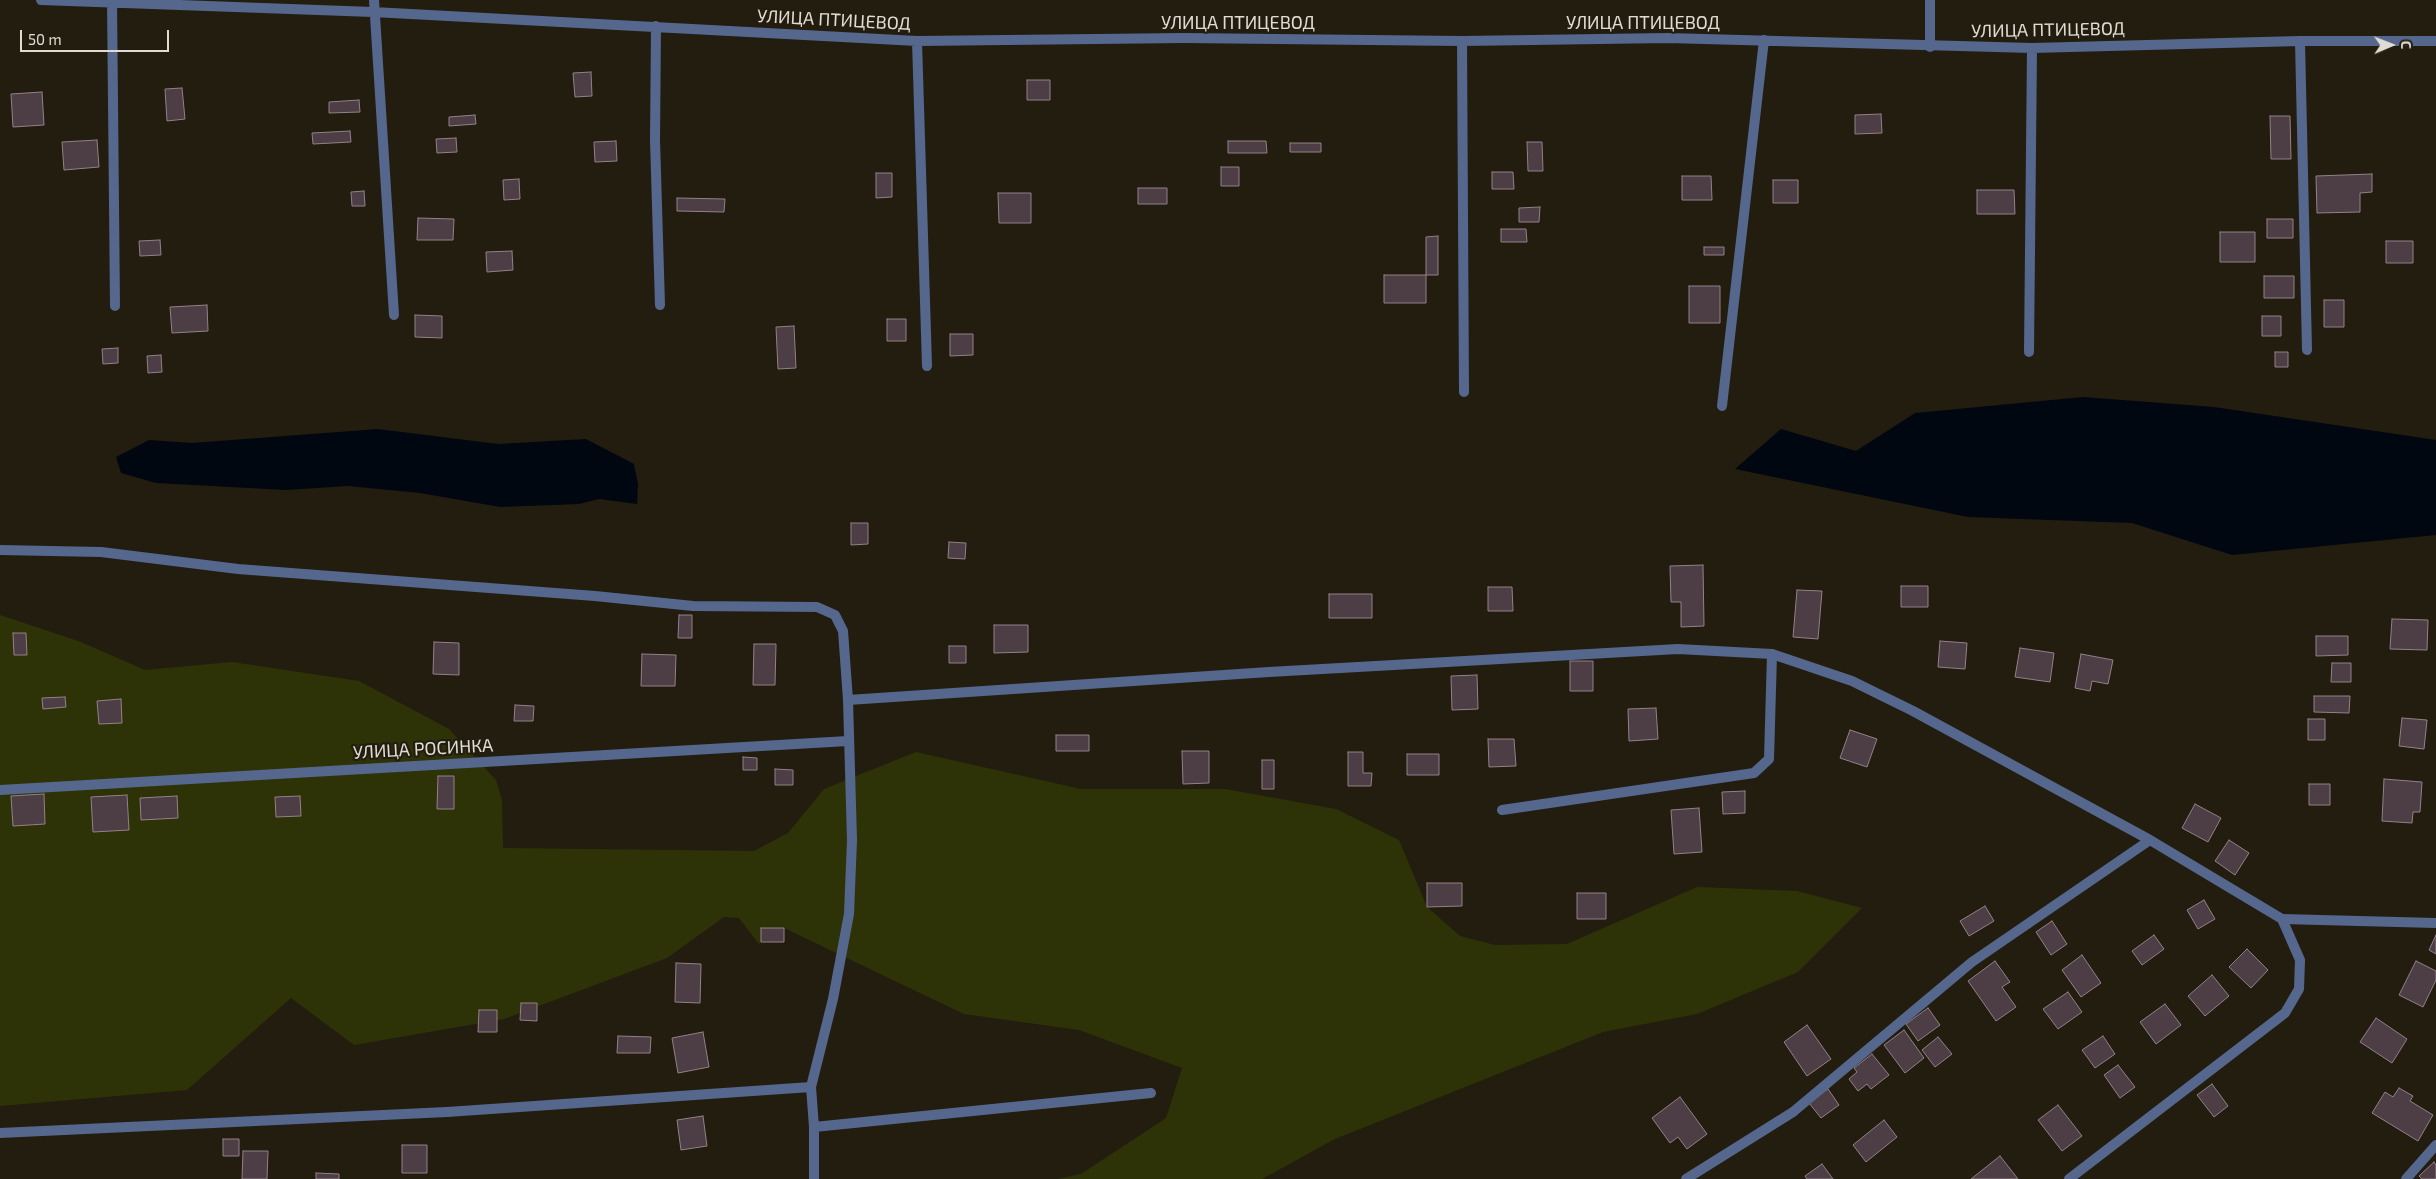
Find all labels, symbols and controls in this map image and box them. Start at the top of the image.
street label: УЛИЦА ПТИЦЕВОД [757,5,911,35]
street label: УЛИЦА ПТИЦЕВОД [1161,12,1315,34]
street label: УЛИЦА ПТИЦЕВОД [1566,12,1720,34]
street label: УЛИЦА ПТИЦЕВОД [1971,18,2125,42]
scale bar [22,20,171,52]
north arrow [2366,20,2416,70]
text: 50 m [28,30,62,48]
text: С [2398,40,2415,49]
street label: УЛИЦА РОСИНКА [352,735,494,763]

